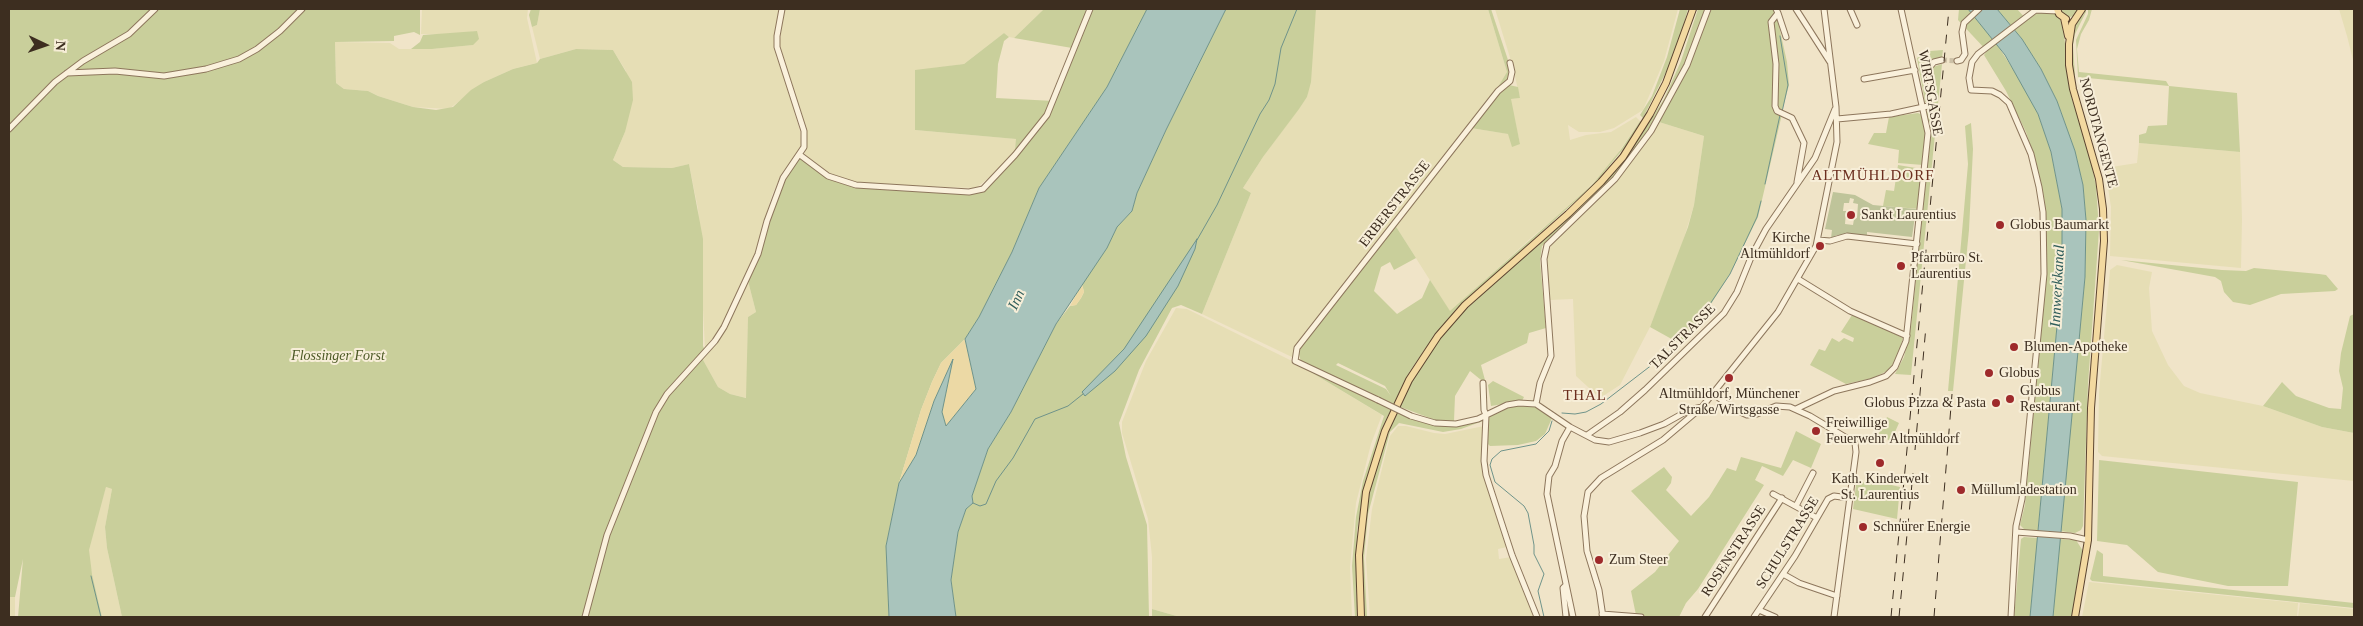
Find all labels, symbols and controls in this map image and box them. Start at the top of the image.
north arrow [20,20,70,70]
text: N [53,40,68,51]
street label: WIRTSGASSE [1914,49,1946,137]
street label: NORDTANGENTE [2075,76,2121,190]
street label: ERBERSTRASSE [1356,157,1434,251]
district label: ALTMÜHLDORF [1810,167,1936,185]
place label: Sankt Laurentius [1861,207,1956,223]
marker: Sankt Laurentius [1845,209,1857,221]
place label: Globus Baumarkt [2010,217,2109,233]
marker: Globus Baumarkt [1994,219,2006,231]
place label: Kirche Altmühldorf [1740,230,1810,262]
marker: Kirche Altmühldorf [1814,240,1826,252]
water label: Innwerkkanal [2047,244,2069,328]
place label: Pfarrbüro St. Laurentius [1911,250,1983,282]
marker: Pfarrbüro St. Laurentius [1895,260,1907,272]
water label: Inn [1005,287,1029,313]
street label: TALSTRASSE [1647,301,1719,373]
place label: Blumen-Apotheke [2024,339,2127,355]
marker: Blumen-Apotheke [2008,341,2020,353]
park label: Flossinger Forst [291,348,385,364]
place label: Globus [1999,365,2039,381]
marker: Globus [1983,367,1995,379]
marker: Altmühldorf, Münchener Straße/Wirtsgasse [1723,372,1735,384]
place label: Globus Restaurant [2020,383,2080,416]
place label: Altmühldorf, Münchener Straße/Wirtsgasse [1659,386,1799,418]
district label: THAL [1563,387,1607,405]
marker: Globus Restaurant [2004,393,2016,405]
place label: Globus Pizza & Pasta [1864,395,1986,411]
marker: Globus Pizza & Pasta [1990,397,2002,409]
place label: Freiwillige Feuerwehr Altmühldorf [1826,415,1959,448]
marker: Freiwillige Feuerwehr Altmühldorf [1810,425,1822,437]
marker: Kath. Kinderwelt St. Laurentius [1874,457,1886,469]
place label: Kath. Kinderwelt St. Laurentius [1831,471,1929,504]
place label: Müllumladestation [1971,482,2077,498]
marker: Müllumladestation [1955,484,1967,496]
street label: SCHULSTRASSE [1753,494,1823,592]
street label: ROSENSTRASSE [1698,502,1770,600]
place label: Schnürer Energie [1873,519,1970,535]
marker: Schnürer Energie [1857,521,1869,533]
place label: Zum Steer [1609,552,1668,568]
marker: Zum Steer [1593,554,1605,566]

